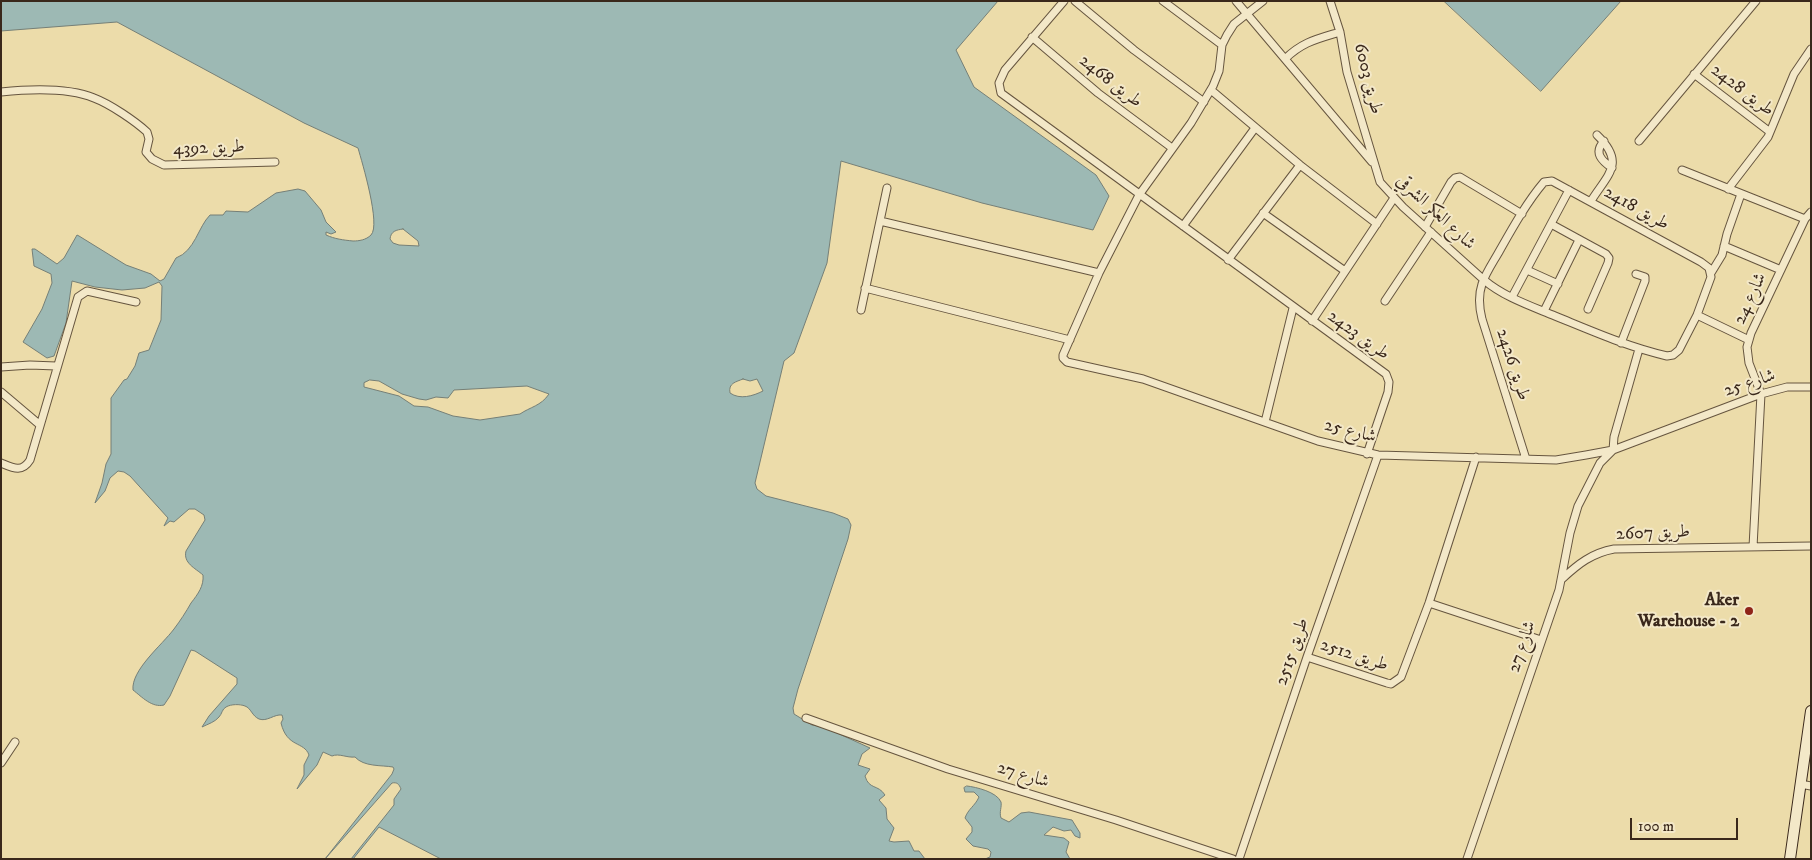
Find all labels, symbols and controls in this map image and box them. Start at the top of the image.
street label: طريق 6003 [1348,41,1386,117]
street label: طريق 2468 [1074,51,1146,113]
street label: طريق 2428 [1706,60,1778,122]
street label: طريق 4392 [173,137,245,161]
street label: شارع العكر الشرقي [1391,171,1479,255]
street label: طريق 2418 [1599,182,1673,236]
street label: شارع 24 [1730,270,1772,328]
street label: طريق 2423 [1323,306,1393,366]
street label: طريق 2426 [1490,326,1534,404]
street label: شارع 25 [1722,366,1778,402]
street label: شارع 25 [1322,415,1378,449]
street label: طريق 2607 [1616,522,1690,546]
place label: Aker Warehouse - 2 [1638,590,1739,632]
marker: Aker Warehouse - 2 [1743,605,1755,617]
street label: طريق 2515 [1271,615,1315,689]
street label: شارع 27 [1504,618,1542,676]
street label: طريق 2512 [1317,635,1391,677]
street label: شارع 27 [994,758,1052,794]
scale bar [1632,808,1740,840]
text: 100 m [1638,817,1674,836]

